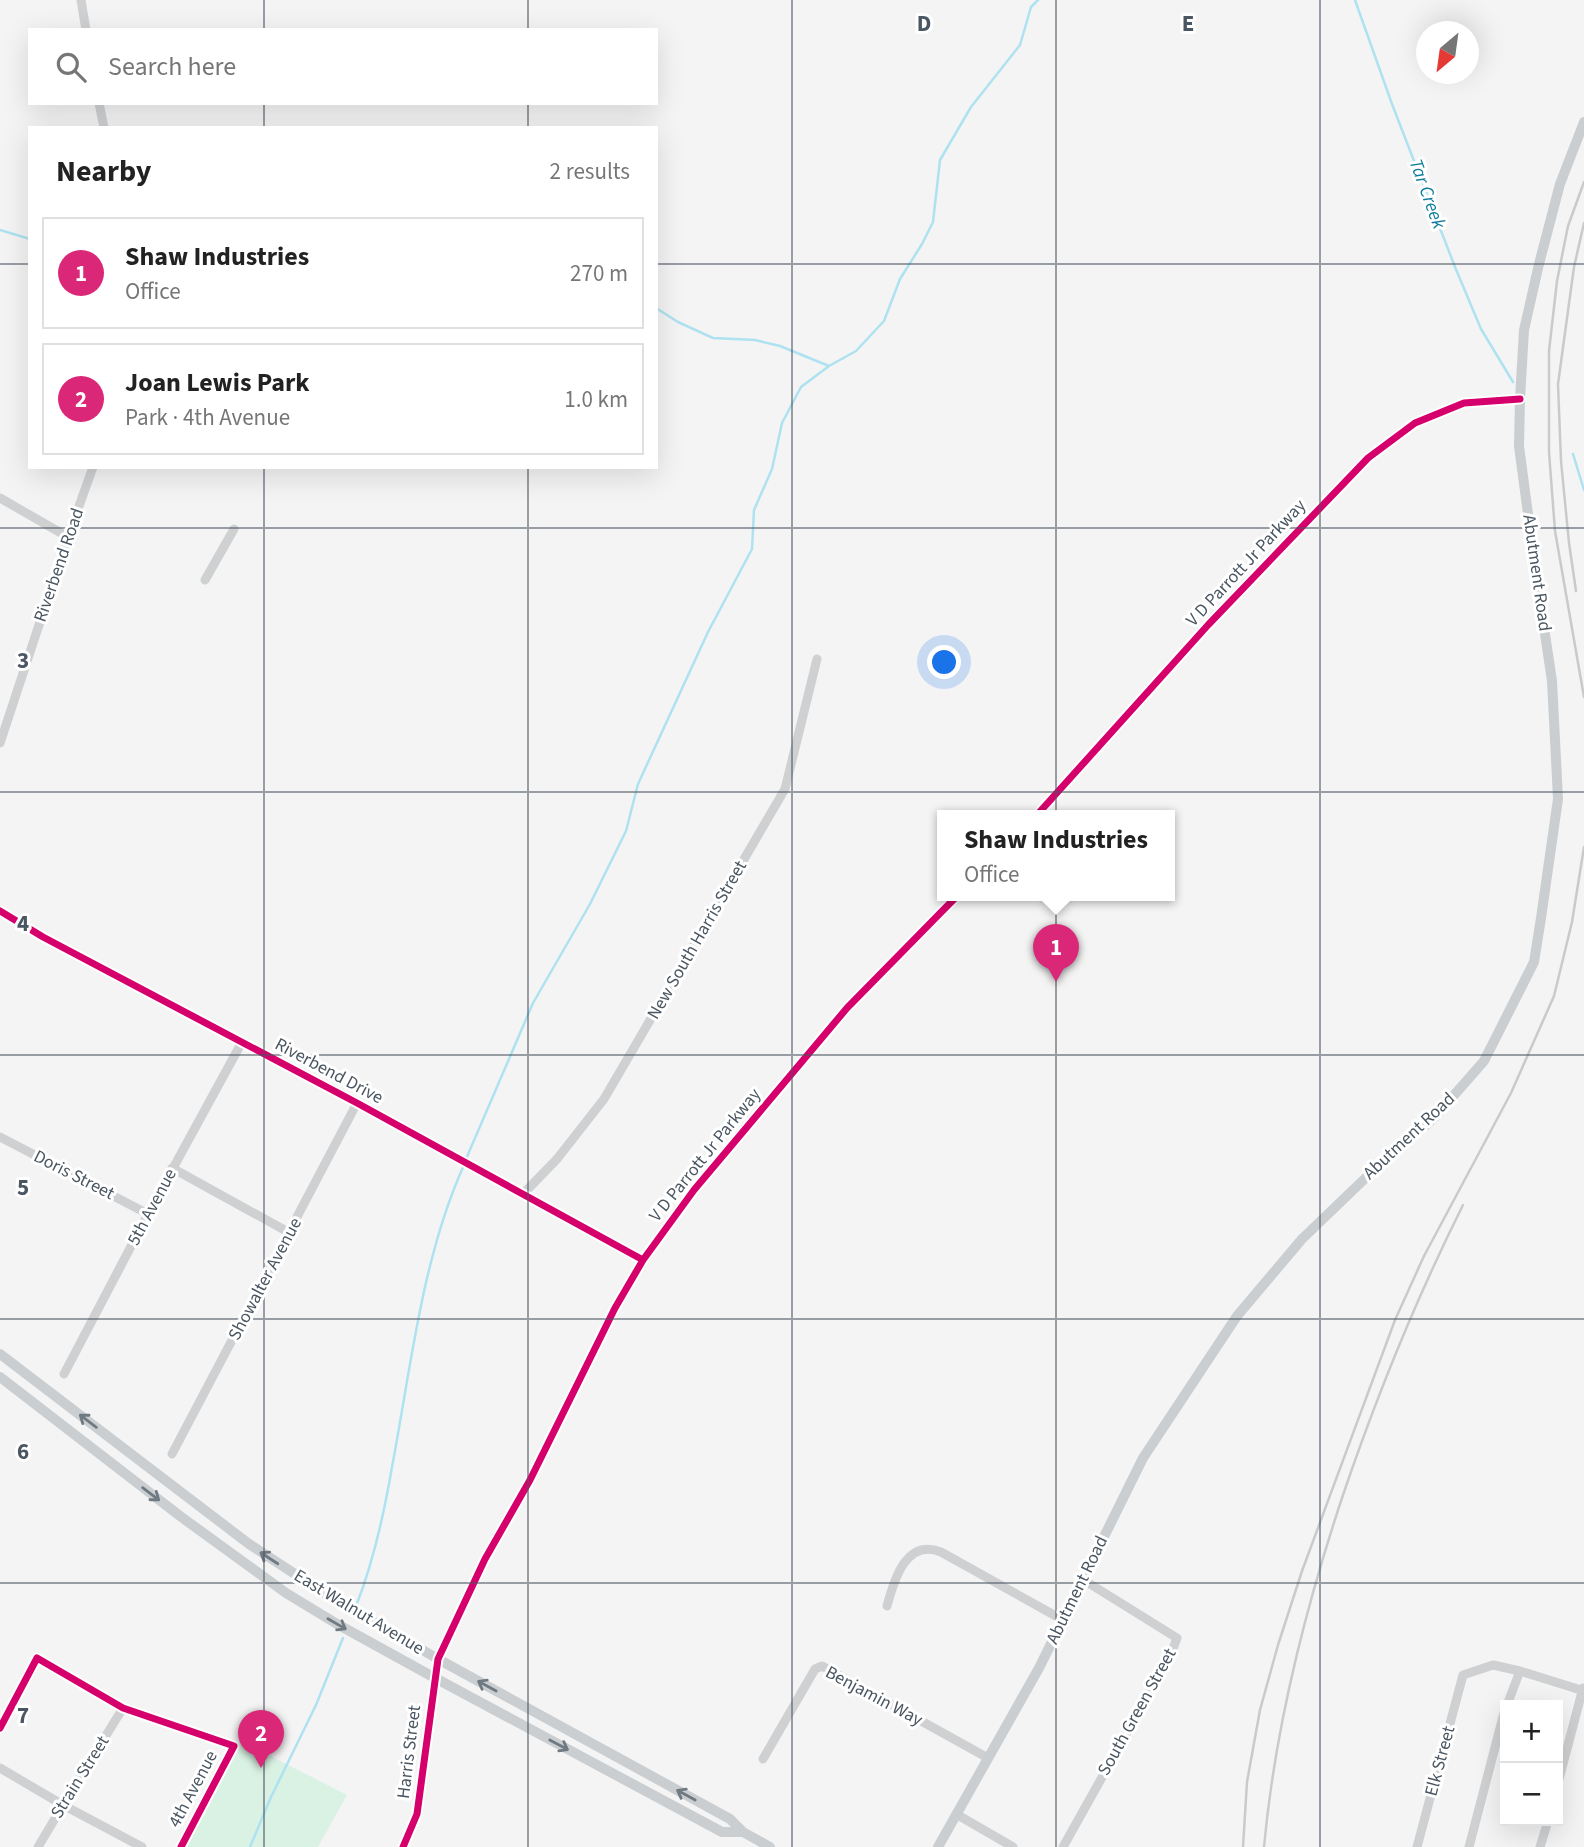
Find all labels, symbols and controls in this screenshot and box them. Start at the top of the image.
text: D [917,7,931,40]
text: E [1182,7,1194,40]
north arrow [1416,21,1479,84]
search box [28,28,658,105]
icon: search [52,48,90,86]
text: Search here [108,48,236,85]
text: Nearby [56,150,151,193]
text: 2 results [550,155,630,188]
water label: Tar Creek [1402,155,1452,234]
text: Shaw Industries [125,238,309,275]
text: 1 [75,257,87,290]
text: 270 m [570,257,628,290]
text: Office [125,275,181,308]
text: Joan Lewis Park [125,364,310,401]
text: 2 [75,383,87,416]
text: 1.0 km [564,383,628,416]
text: Park · 4th Avenue [125,401,290,434]
street label: V D Parrott Jr Parkway [1180,494,1312,632]
street label: Riverbend Road [28,505,90,625]
street label: Abutment Road [1516,513,1558,633]
text: 3 [17,644,29,677]
your location [927,645,961,679]
popup [937,810,1175,901]
text: Shaw Industries [964,821,1148,858]
street label: New South Harris Street [641,856,753,1024]
text: Office [964,858,1020,891]
text: 4 [17,907,29,940]
pin: 1 [1033,924,1079,982]
street label: Riverbend Drive [270,1032,388,1110]
street label: V D Parrott Jr Parkway [643,1082,767,1227]
street label: Abutment Road [1357,1087,1461,1185]
street label: Doris Street [29,1144,119,1206]
street label: 5th Avenue [121,1164,183,1250]
text: 5 [17,1171,29,1204]
street label: Showalter Avenue [222,1213,308,1345]
one-way arrow [79,1413,98,1428]
text: 6 [17,1435,29,1468]
one-way arrow [141,1486,160,1501]
street label: Abutment Road [1040,1532,1114,1648]
one-way arrow [260,1550,280,1564]
street label: East Walnut Avenue [289,1563,429,1661]
one-way arrow [327,1617,347,1631]
street label: South Green Street [1092,1644,1182,1780]
street label: Benjamin Way [821,1660,928,1732]
one-way arrow [477,1678,497,1692]
text: 7 [17,1699,29,1732]
map controls [1500,1700,1563,1826]
button: + [1500,1700,1563,1763]
street label: Harris Street [391,1704,427,1800]
pin: 2 [238,1710,284,1768]
street label: Elk Street [1419,1723,1461,1799]
street label: Strain Street [45,1731,115,1823]
one-way arrow [548,1738,568,1752]
street label: 4th Avenue [162,1746,224,1832]
button: − [1500,1763,1563,1826]
one-way arrow [676,1788,697,1801]

